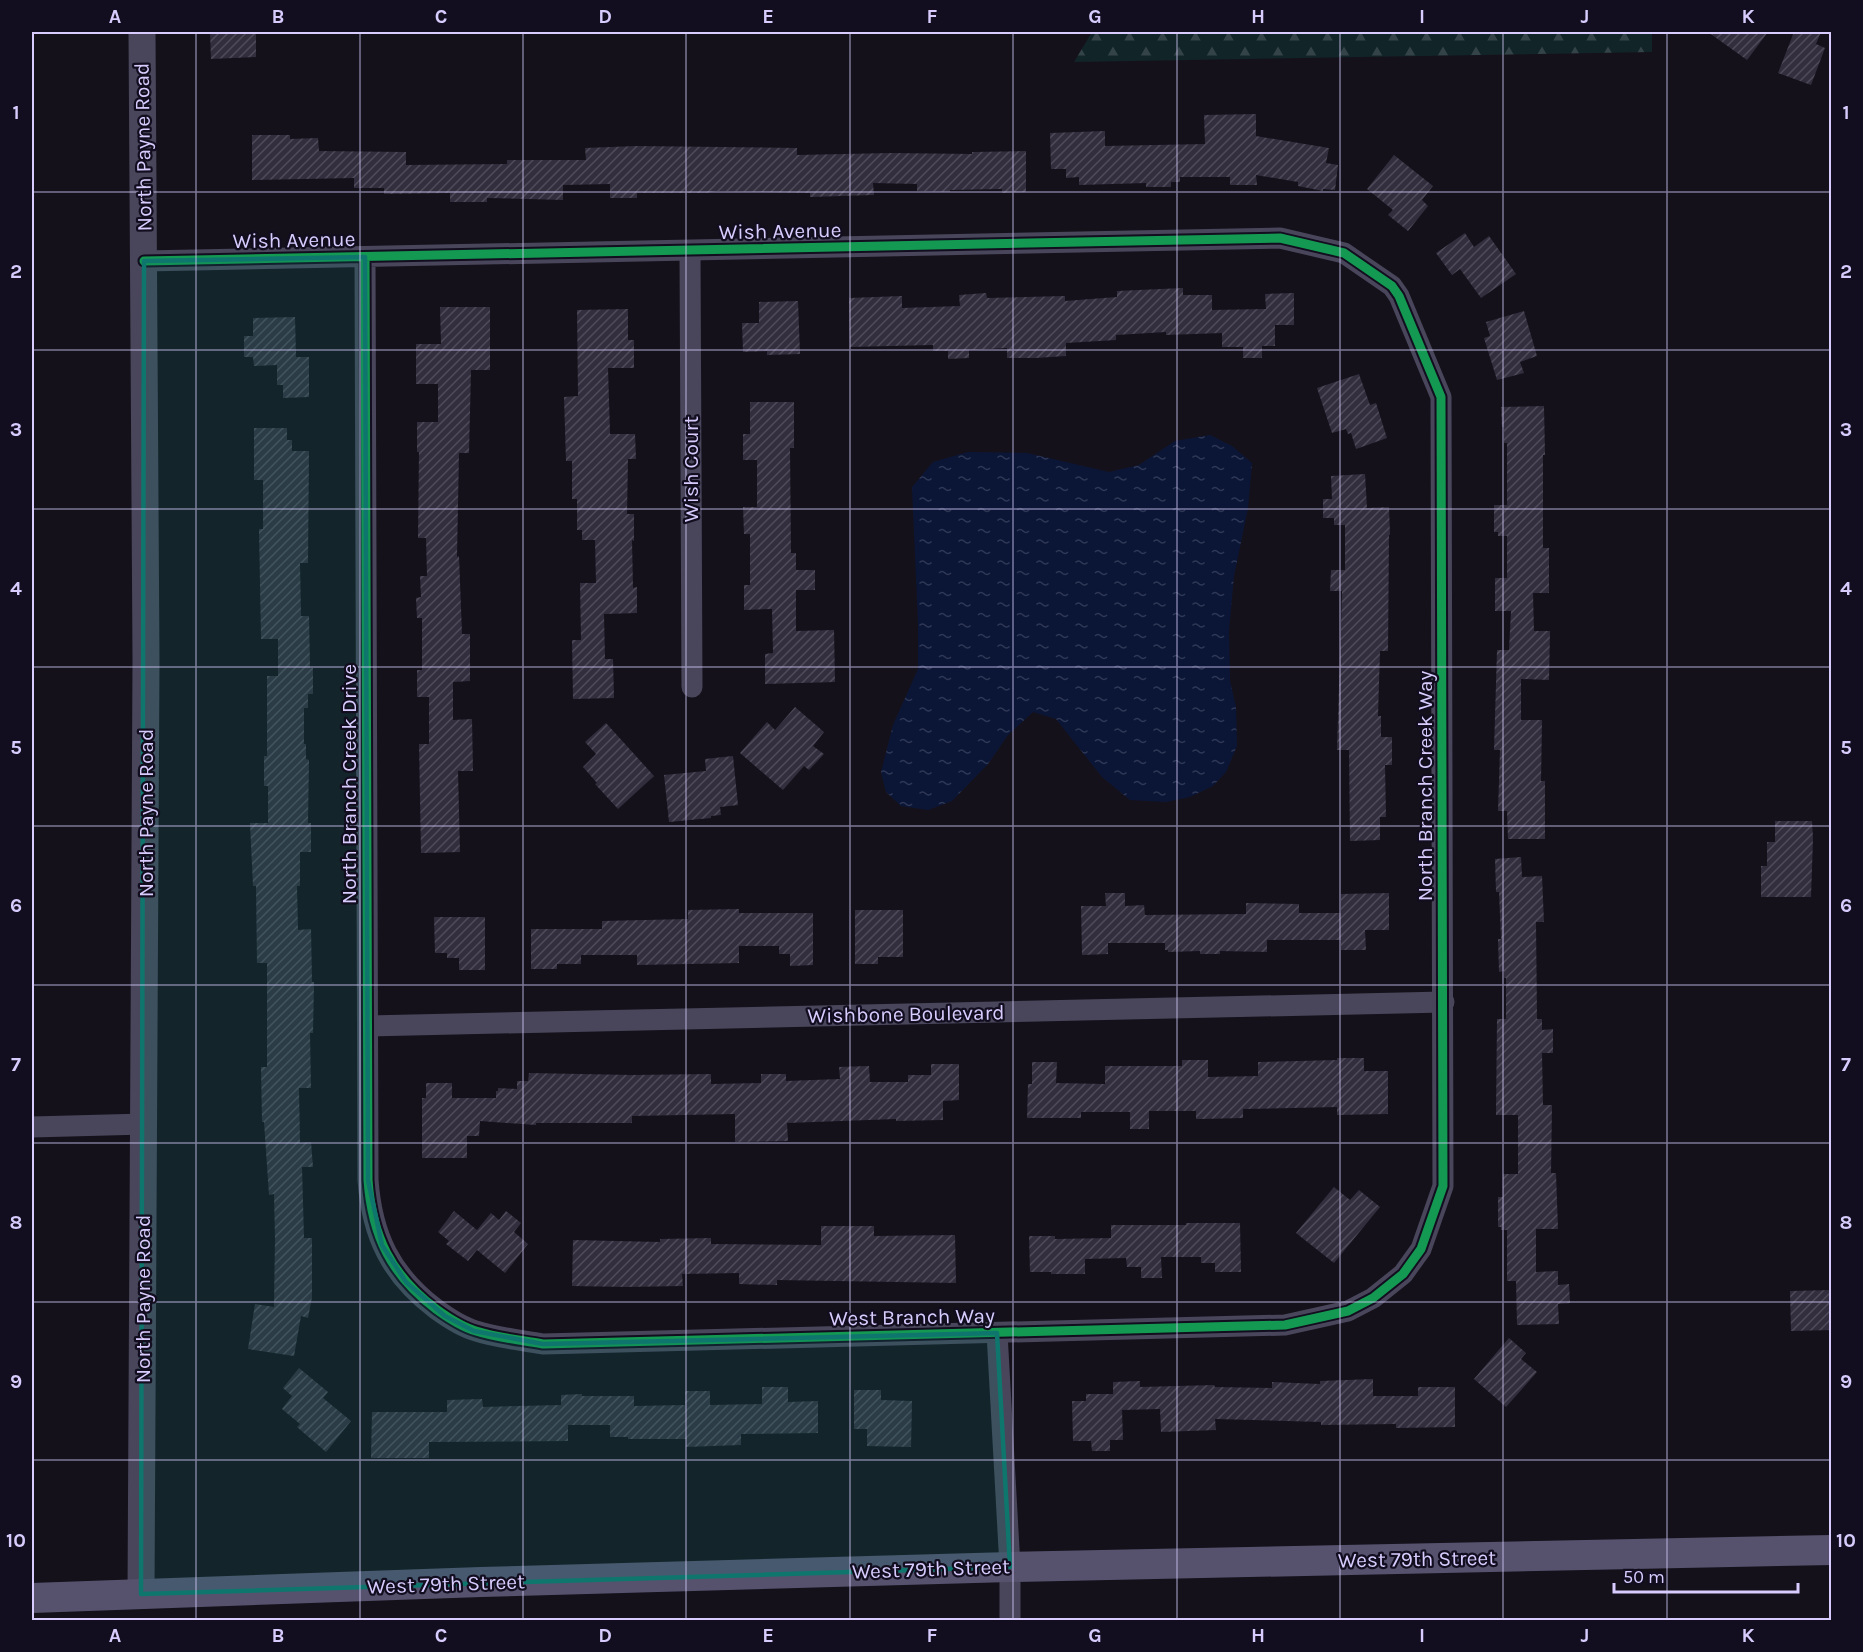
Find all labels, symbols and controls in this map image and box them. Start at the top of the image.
text: A [109,5,122,28]
text: B [272,5,284,28]
text: C [435,5,447,28]
text: D [598,5,612,28]
text: E [762,5,774,28]
text: F [927,5,938,28]
text: G [1088,5,1102,28]
text: H [1251,5,1265,28]
text: I [1419,5,1425,28]
text: J [1581,5,1589,28]
text: K [1741,5,1755,28]
street label: North Payne Road [130,62,156,232]
text: 1 [12,101,20,124]
text: 1 [1842,101,1850,124]
street label: Wish Avenue [718,218,842,244]
street label: Wish Avenue [232,227,356,253]
text: 2 [10,260,22,283]
text: 2 [1840,260,1852,283]
street label: Wish Court [679,416,703,522]
text: 3 [10,418,22,441]
text: 3 [1840,418,1852,441]
text: 4 [10,577,22,600]
text: 4 [1840,577,1852,600]
street label: North Branch Creek Drive [337,664,361,904]
street label: North Branch Creek Way [1413,670,1437,901]
street label: North Payne Road [134,729,158,897]
text: 5 [10,736,22,759]
text: 5 [1840,736,1852,759]
text: 6 [10,894,22,917]
text: 6 [1840,894,1852,917]
street label: Wishbone Boulevard [807,1000,1005,1028]
text: 7 [11,1053,21,1076]
text: 7 [1841,1053,1851,1076]
text: 8 [10,1211,22,1234]
text: 8 [1840,1211,1852,1234]
street label: North Payne Road [131,1215,155,1383]
street label: West Branch Way [829,1304,995,1330]
text: 9 [10,1370,22,1393]
text: 9 [1840,1370,1852,1393]
text: 10 [6,1529,26,1552]
text: 10 [1836,1529,1856,1552]
street label: West 79th Street [1338,1546,1496,1572]
street label: West 79th Street [852,1554,1010,1584]
scale bar [1614,1556,1798,1594]
text: 50 m [1623,1566,1665,1588]
street label: West 79th Street [367,1569,525,1599]
text: A [109,1624,122,1647]
text: B [272,1624,284,1647]
text: C [435,1624,447,1647]
text: D [598,1624,612,1647]
text: E [762,1624,774,1647]
text: F [927,1624,938,1647]
text: G [1088,1624,1102,1647]
text: H [1251,1624,1265,1647]
text: I [1419,1624,1425,1647]
text: J [1581,1624,1589,1647]
text: K [1741,1624,1755,1647]

